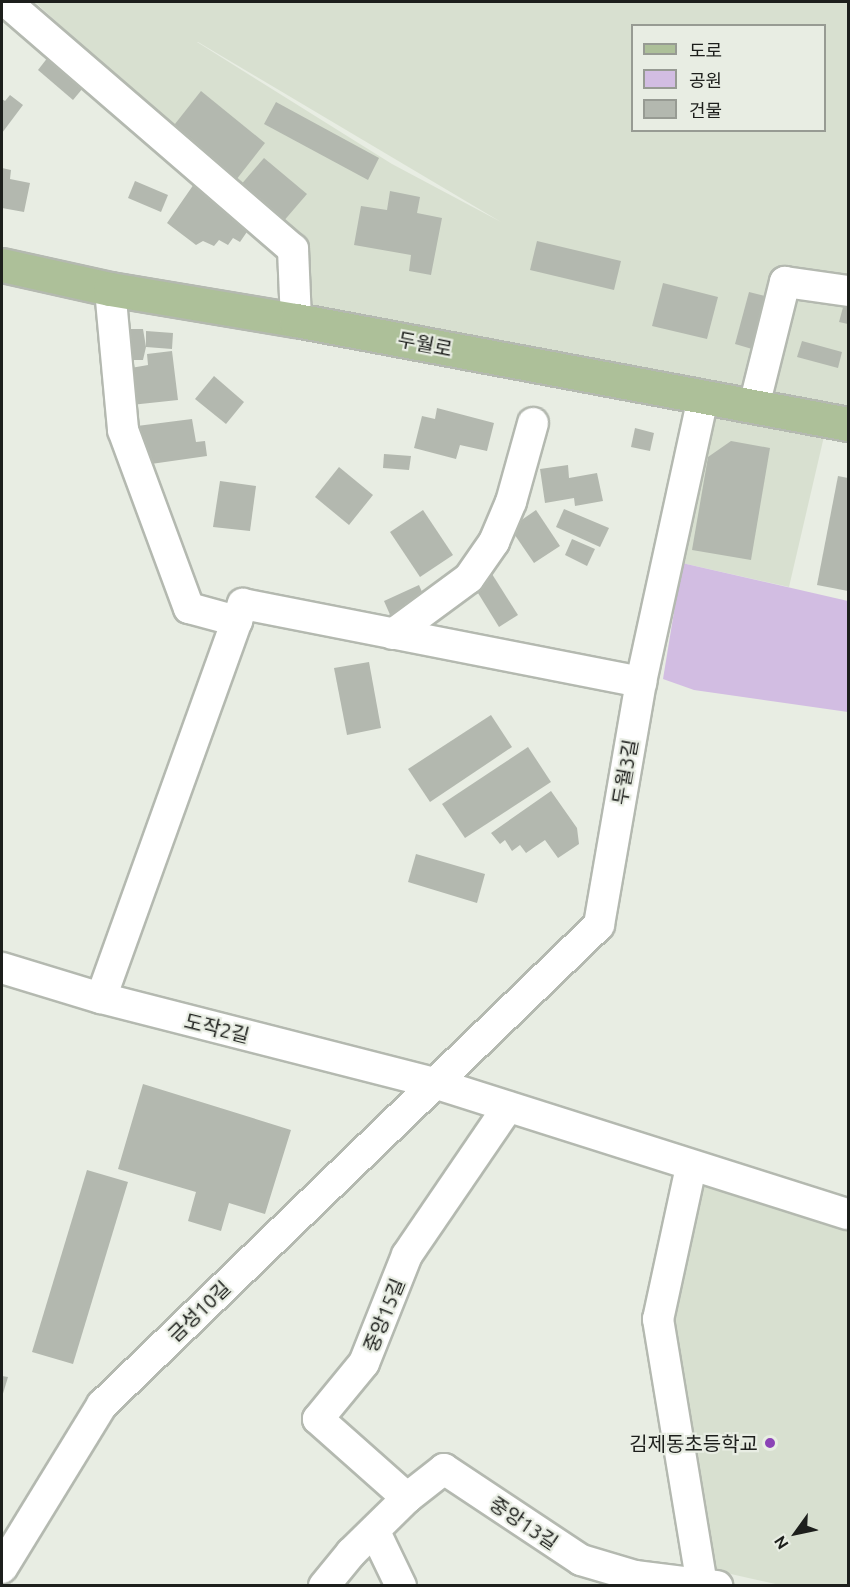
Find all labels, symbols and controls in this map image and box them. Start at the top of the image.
legend [631,24,826,132]
text: 도로 [689,40,722,60]
text: 공원 [689,70,722,90]
text: 건물 [689,100,722,120]
street label: 두월로 [396,327,454,361]
street label: 두월3길 [607,737,643,807]
street label: 도작2길 [182,1008,252,1048]
street label: 중앙15길 [358,1274,410,1356]
street label: 금성10길 [163,1275,235,1347]
place label: 김제동초등학교 [629,1431,758,1455]
marker: 김제동초등학교 [763,1436,777,1450]
street label: 중앙13길 [485,1491,563,1555]
north arrow [766,1503,826,1563]
text: N [770,1533,792,1553]

